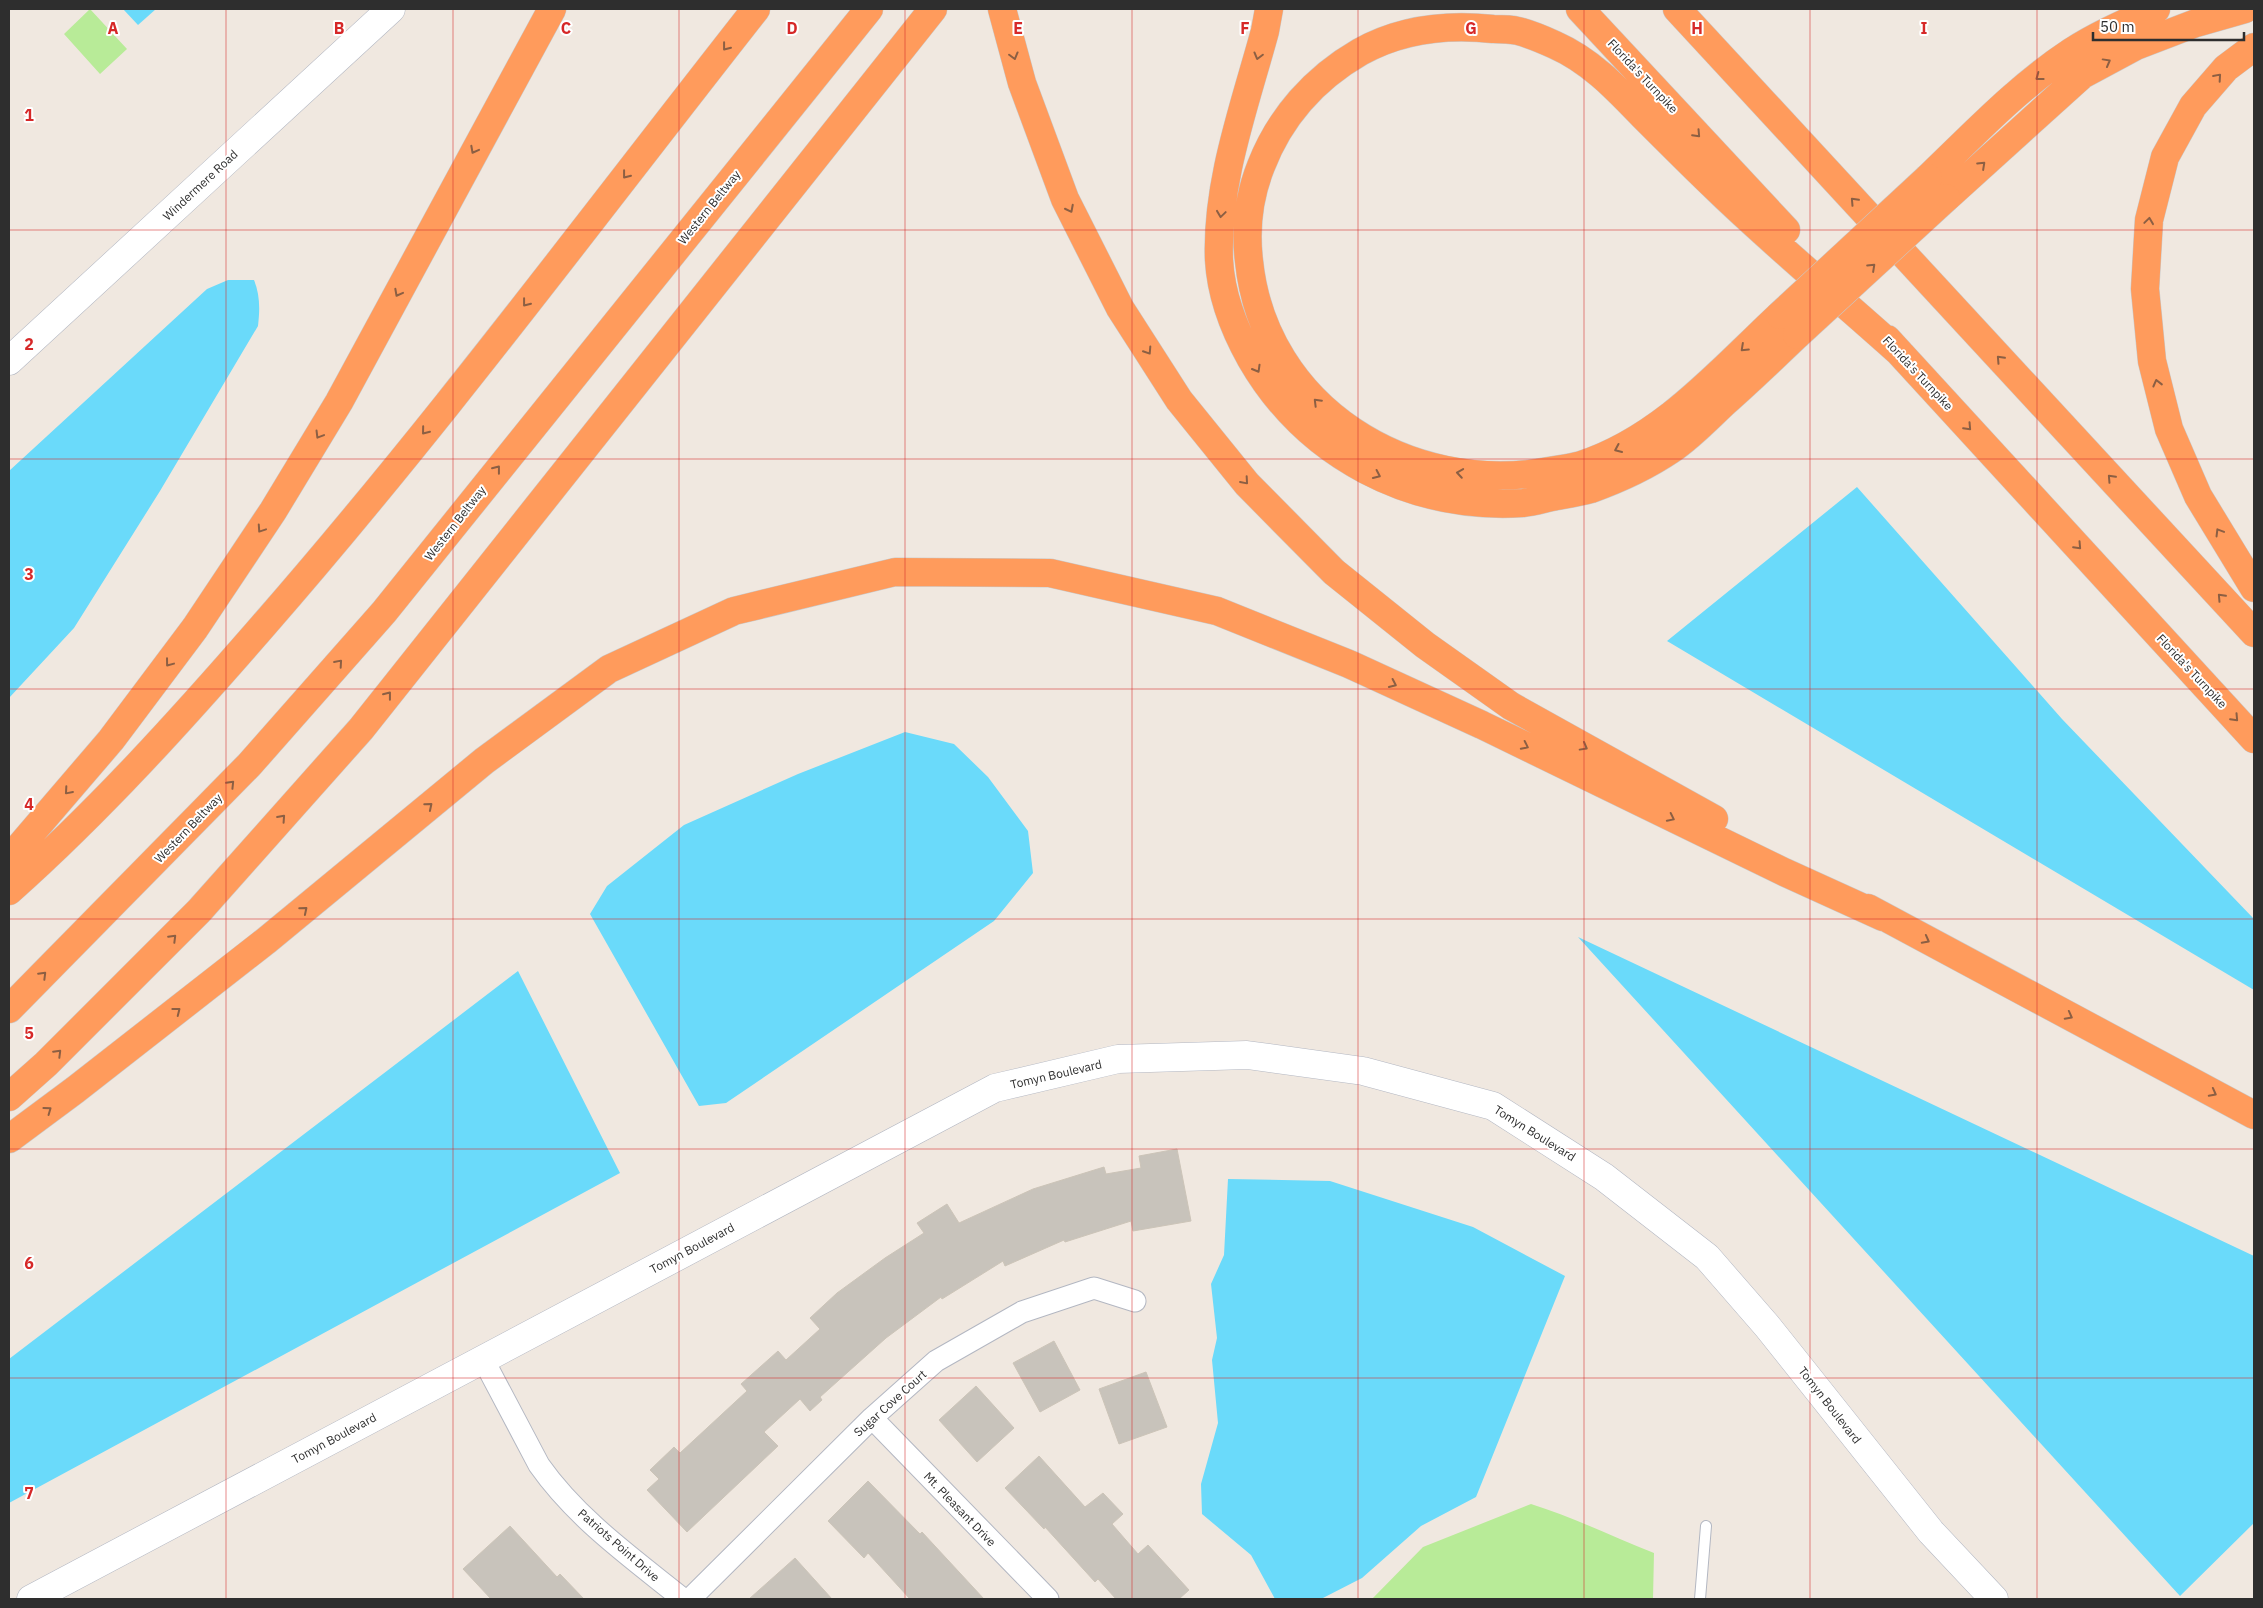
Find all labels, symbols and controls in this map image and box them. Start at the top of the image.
scale bar [2093,10,2244,42]
text: 50 m [2100,17,2135,36]
text: A [108,18,119,38]
text: B [334,18,345,38]
text: C [561,18,571,38]
text: D [786,18,798,38]
text: E [1013,18,1023,38]
text: F [1240,18,1250,38]
text: G [1465,18,1477,38]
text: H [1691,18,1703,38]
text: I [1921,18,1928,38]
street label: Florida's Turnpike [1605,36,1681,116]
one-way arrow [723,41,731,50]
one-way arrow [1009,51,1019,59]
one-way arrow [1253,52,1264,61]
one-way arrow [2101,58,2110,68]
one-way arrow [2035,71,2045,80]
one-way arrow [2212,74,2221,83]
text: 1 [24,105,34,125]
one-way arrow [1691,129,1700,138]
one-way arrow [471,144,481,153]
street label: Windermere Road [159,146,241,224]
one-way arrow [1976,162,1985,171]
street label: Western Beltway [675,167,743,247]
one-way arrow [623,169,631,178]
one-way arrow [1851,198,1860,207]
one-way arrow [1063,203,1073,212]
one-way arrow [1216,211,1227,219]
one-way arrow [2144,217,2154,226]
one-way arrow [1866,264,1875,273]
one-way arrow [394,288,404,297]
one-way arrow [523,297,531,306]
street label: Florida's Turnpike [1880,333,1956,413]
text: 2 [24,334,34,354]
one-way arrow [1741,342,1750,351]
one-way arrow [1141,346,1151,355]
one-way arrow [1997,356,2006,365]
one-way arrow [1251,363,1261,372]
one-way arrow [2153,379,2163,387]
one-way arrow [1314,399,1323,408]
one-way arrow [1962,421,1971,430]
one-way arrow [423,425,431,434]
one-way arrow [316,430,326,439]
one-way arrow [1614,442,1623,453]
one-way arrow [492,466,500,475]
one-way arrow [1456,468,1464,479]
one-way arrow [1372,469,1381,479]
one-way arrow [1239,475,1248,484]
one-way arrow [2108,475,2117,484]
street label: Western Beltway [421,483,489,563]
one-way arrow [257,524,267,533]
one-way arrow [2216,528,2226,537]
one-way arrow [2072,541,2081,550]
text: 3 [24,564,34,584]
one-way arrow [2218,594,2227,603]
street label: Florida's Turnpike [2154,631,2230,711]
one-way arrow [166,657,174,666]
one-way arrow [333,659,342,668]
one-way arrow [1388,678,1397,689]
one-way arrow [383,691,392,700]
one-way arrow [2229,712,2238,721]
one-way arrow [1520,740,1529,750]
one-way arrow [1579,740,1588,750]
one-way arrow [225,781,234,790]
one-way arrow [65,785,74,794]
street label: Western Beltway [151,790,225,866]
text: 4 [24,794,34,814]
one-way arrow [424,803,433,812]
one-way arrow [1666,811,1675,821]
one-way arrow [276,814,285,823]
one-way arrow [298,907,307,915]
one-way arrow [1921,934,1930,944]
one-way arrow [167,935,176,944]
one-way arrow [37,971,46,980]
one-way arrow [171,1008,180,1016]
one-way arrow [2064,1010,2073,1020]
text: 5 [24,1023,34,1043]
one-way arrow [52,1050,61,1059]
street label: Tomyn Boulevard [1009,1056,1103,1092]
one-way arrow [2207,1087,2216,1097]
street label: Tomyn Boulevard [1491,1102,1579,1164]
one-way arrow [42,1107,52,1116]
street label: Tomyn Boulevard [647,1219,737,1277]
text: 6 [24,1253,34,1273]
street label: Tomyn Boulevard [1795,1364,1865,1446]
street label: Sugar Cove Court [851,1366,929,1440]
street label: Tomyn Boulevard [289,1409,379,1467]
street label: Mt. Pleasant Drive [921,1469,1000,1550]
text: 7 [24,1483,34,1503]
street label: Patriots Point Drive [575,1505,663,1585]

